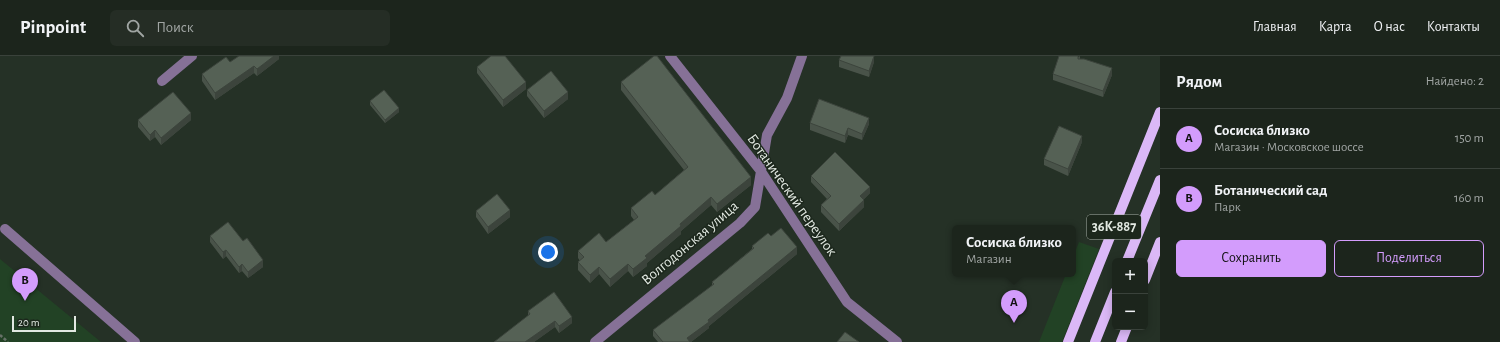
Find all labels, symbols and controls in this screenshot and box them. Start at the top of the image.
search box [110,10,390,46]
icon: search [124,17,146,39]
text: Pinpoint [20,18,86,37]
text: Поиск [156,20,194,35]
text: Главная [1253,20,1297,34]
text: Карта [1319,20,1352,34]
text: О нас [1374,20,1405,34]
text: Контакты [1427,20,1480,34]
text: Рядом [1176,73,1222,90]
text: Найдено: 2 [1426,75,1484,88]
text: Сосиска близко [1214,123,1310,138]
street label: Ботанический переулок [744,131,840,259]
text: A [1185,132,1193,145]
text: 150 m [1455,132,1484,145]
text: Магазин · Московское шоссе [1214,141,1364,154]
text: Ботанический сад [1214,183,1327,198]
text: B [1185,192,1193,205]
text: 160 m [1454,192,1484,205]
street label: Волгодонская улица [639,198,741,288]
text: Парк [1214,201,1241,214]
road number: 36К-887 [1087,215,1141,239]
popup [952,225,1076,277]
text: Сосиска близко [966,235,1062,250]
button: Сохранить [1176,240,1326,277]
button: Поделиться [1334,240,1484,277]
your location [538,242,558,262]
text: Магазин [966,253,1012,266]
map controls [1112,258,1148,330]
button: + [1112,258,1148,294]
pin: B [12,268,38,301]
pin: A [1001,290,1027,323]
button: − [1112,294,1148,330]
scale bar [12,314,76,333]
text: 20 m [18,317,39,328]

